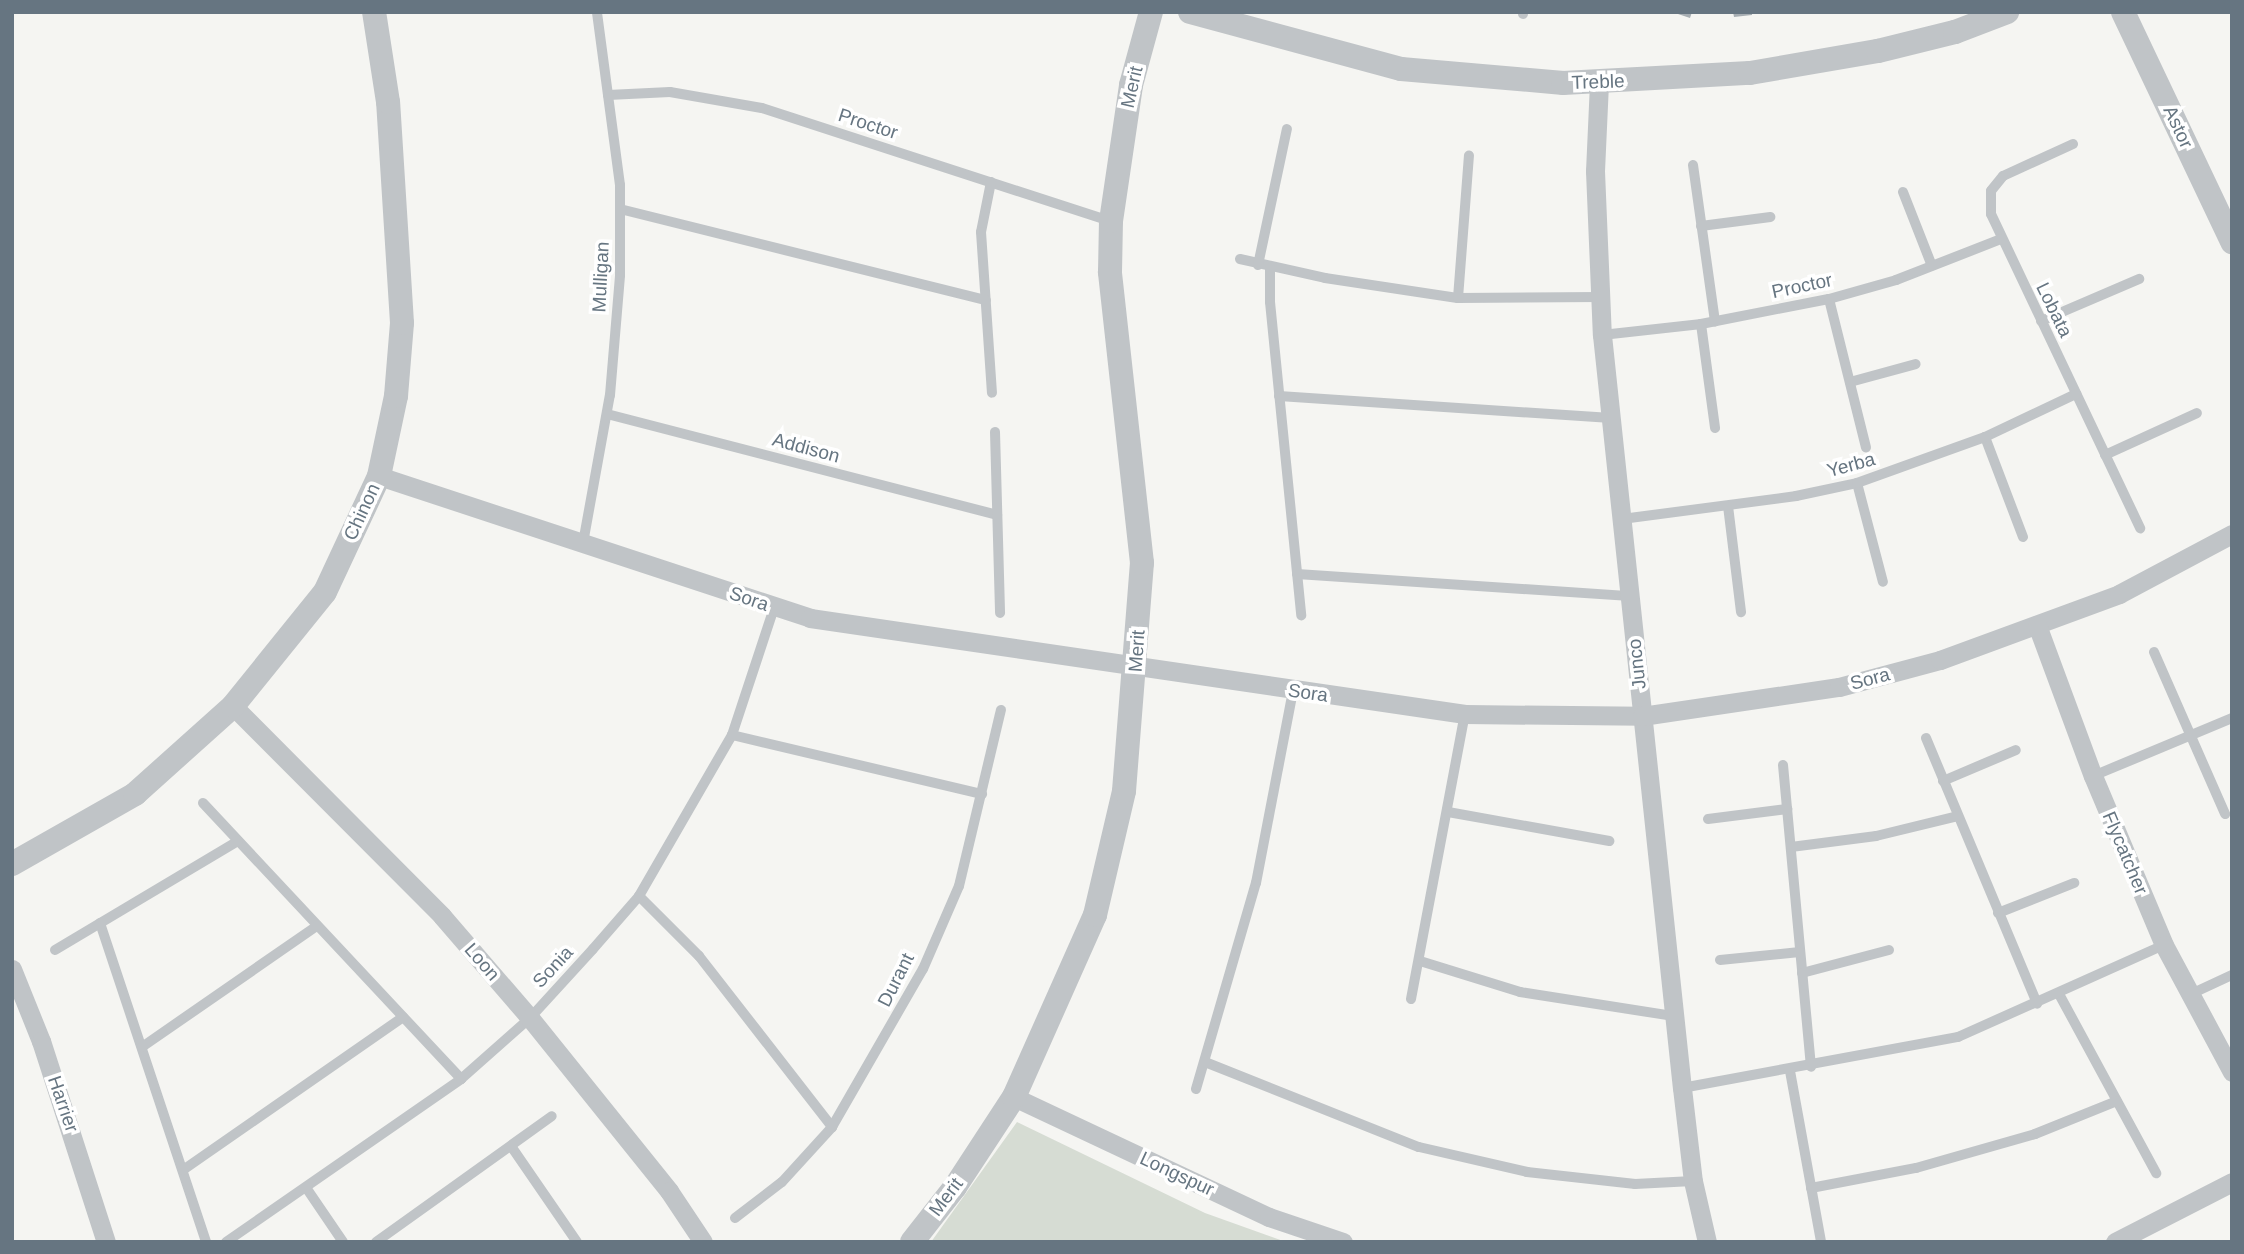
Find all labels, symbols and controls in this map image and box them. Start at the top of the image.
street label: Merit [1116,64,1148,110]
street label: Treble [1571,70,1625,94]
street label: Astor [2158,102,2198,152]
street label: Proctor [835,104,901,144]
street label: Mulligan [588,241,614,313]
street label: Proctor [1770,268,1834,304]
street label: Lobata [2031,279,2077,341]
street label: Addison [770,428,842,468]
street label: Yerba [1824,448,1878,482]
street label: Chinon [339,480,385,544]
street label: Sora [726,582,772,616]
street label: Merit [1124,629,1150,673]
street label: Junco [1623,638,1651,690]
street label: Sora [1848,663,1892,695]
street label: Sora [1287,679,1329,707]
street label: Flycatcher [2097,808,2153,898]
street label: Loon [460,939,504,985]
street label: Sonia [528,941,578,993]
street label: Durant [873,949,919,1011]
street label: Harrier [43,1073,83,1135]
street label: Longspur [1136,1147,1218,1201]
street label: Merit [924,1173,968,1221]

